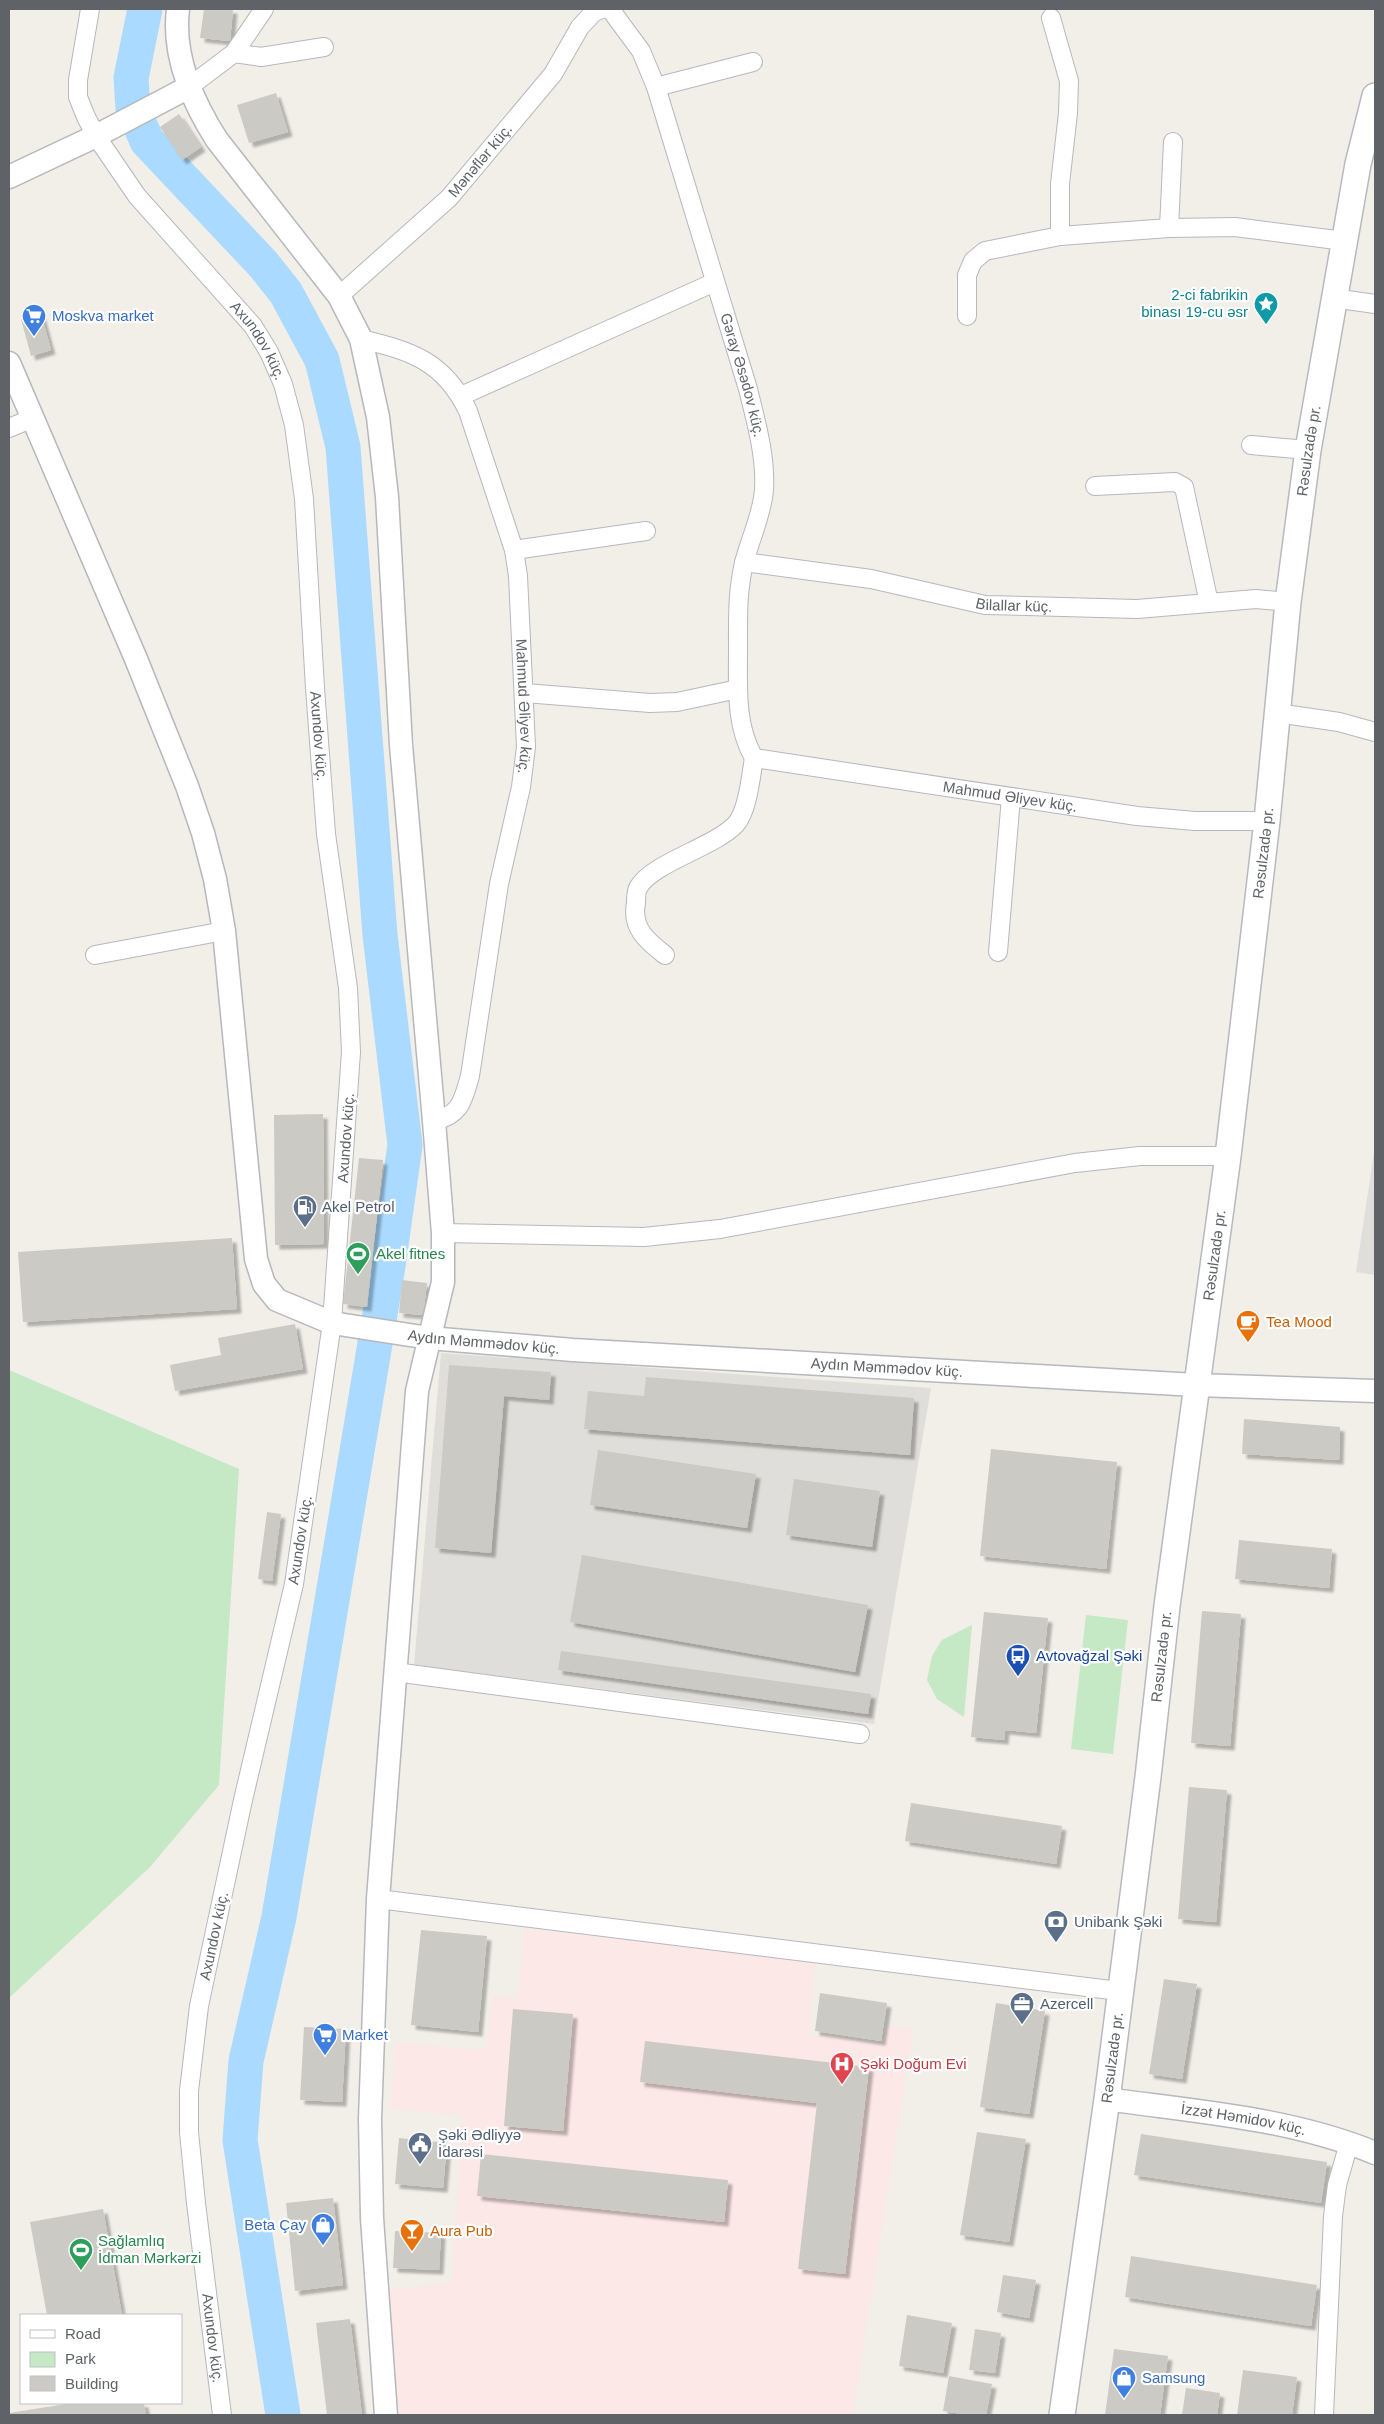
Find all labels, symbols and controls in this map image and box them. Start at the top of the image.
street label: Mənəflər küç. [444,120,515,200]
place label: 2-ci fabrikin binası 19-cu əsr [1141,286,1248,320]
place icon: 2-ci fabrikin binası 19-cu əsr [1253,291,1279,325]
street label: Axundov küç. [227,298,289,382]
supermarket icon: Moskva market [21,303,47,337]
place label: Moskva market [52,307,155,324]
street label: Gəray Əsədov küç. [717,311,768,438]
street label: Rəsulzadə pr. [1293,404,1324,497]
street label: Bilallar küç. [974,594,1053,615]
street label: Mahmud Əliyev küç. [513,638,535,775]
street label: Axundov küç. [307,690,331,782]
street label: Mahmud Əliyev küç. [942,778,1078,815]
street label: Rəsulzadə pr. [1249,807,1276,900]
street label: Axundov küç. [334,1092,357,1183]
fuel station icon: Akel Petrol [292,1194,318,1228]
place label: Akel Petrol [322,1198,395,1215]
street label: Rəsulzadə pr. [1199,1208,1229,1302]
sports icon: Akel fitnes [345,1241,371,1275]
place label: Akel fitnes [376,1245,445,1262]
cafe icon: Tea Mood [1235,1309,1261,1343]
place label: Tea Mood [1266,1313,1332,1330]
street label: Aydın Məmmədov küç. [407,1326,560,1357]
street label: Aydın Məmmədov küç. [810,1354,963,1380]
street label: Axundov küç. [284,1494,315,1586]
street label: Rəsulzadə pr. [1147,1610,1174,1703]
bus stop icon: Avtovağzal Şəki [1005,1643,1031,1677]
place label: Avtovağzal Şəki [1036,1647,1142,1664]
street label: Axundov küç. [196,1890,231,1982]
bank icon: Unibank Şəki [1043,1909,1069,1943]
place label: Unibank Şəki [1074,1913,1162,1930]
office icon: Azercell [1009,1991,1035,2025]
place label: Azercell [1040,1995,1093,2012]
street label: Rəsulzadə pr. [1098,2011,1126,2104]
supermarket icon: Market [312,2022,338,2056]
place label: Market [342,2026,389,2043]
hospital icon: Şəki Doğum Evi [829,2051,855,2085]
place label: Şəki Doğum Evi [860,2055,967,2072]
street label: İzzət Həmidov küç. [1180,2100,1308,2138]
place label: Şəki Ədliyyə İdarəsi [438,2126,521,2160]
public building icon: Şəki Ədliyyə İdarəsi [407,2131,433,2165]
shop icon: Beta Çay [310,2212,336,2246]
place label: Beta Çay [244,2216,306,2233]
bar icon: Aura Pub [399,2218,425,2252]
place label: Aura Pub [430,2222,493,2239]
place label: Sağlamlıq İdman Mərkərzi [98,2232,201,2266]
sports icon: Sağlamlıq İdman Mərkərzi [68,2237,94,2271]
street label: Axundov küç. [199,2292,227,2384]
legend [20,2314,182,2404]
text: Road [65,2325,101,2342]
text: Park [65,2350,96,2367]
shop icon: Samsung [1111,2365,1137,2399]
place label: Samsung [1142,2369,1205,2386]
text: Building [65,2375,118,2392]

